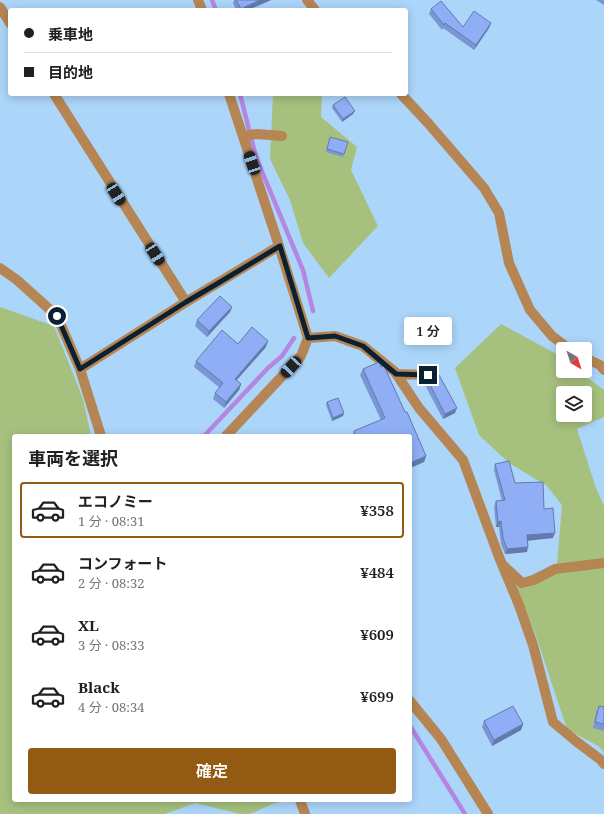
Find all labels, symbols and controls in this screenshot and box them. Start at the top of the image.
text: 乗車地 [48,24,93,44]
text: 目的地 [48,62,93,82]
car [242,150,262,176]
car [105,181,127,207]
car [143,241,167,267]
route start [48,307,66,325]
callout: 1 分 [404,317,452,345]
text: 1 分 [416,322,440,340]
north arrow [556,342,592,378]
map controls [556,342,592,422]
car [278,354,304,380]
route end [419,366,437,384]
button: layers [556,386,592,422]
text: 車両を選択 [28,446,118,470]
text: エコノミー [78,491,153,511]
icon: car [30,492,66,528]
text: ¥358 [360,500,394,520]
text: 1 分 · 08:31 [78,512,144,530]
text: コンフォート [78,553,168,573]
icon: car [30,554,66,590]
text: ¥484 [360,562,394,582]
text: 2 分 · 08:32 [78,574,144,592]
text: XL [78,615,99,635]
icon: car [30,616,66,652]
text: ¥609 [360,624,394,644]
text: 3 分 · 08:33 [78,636,144,654]
text: Black [78,677,120,697]
icon: car [30,678,66,714]
text: ¥699 [360,686,394,706]
text: 4 分 · 08:34 [78,698,144,716]
button: 確定 [28,748,396,794]

